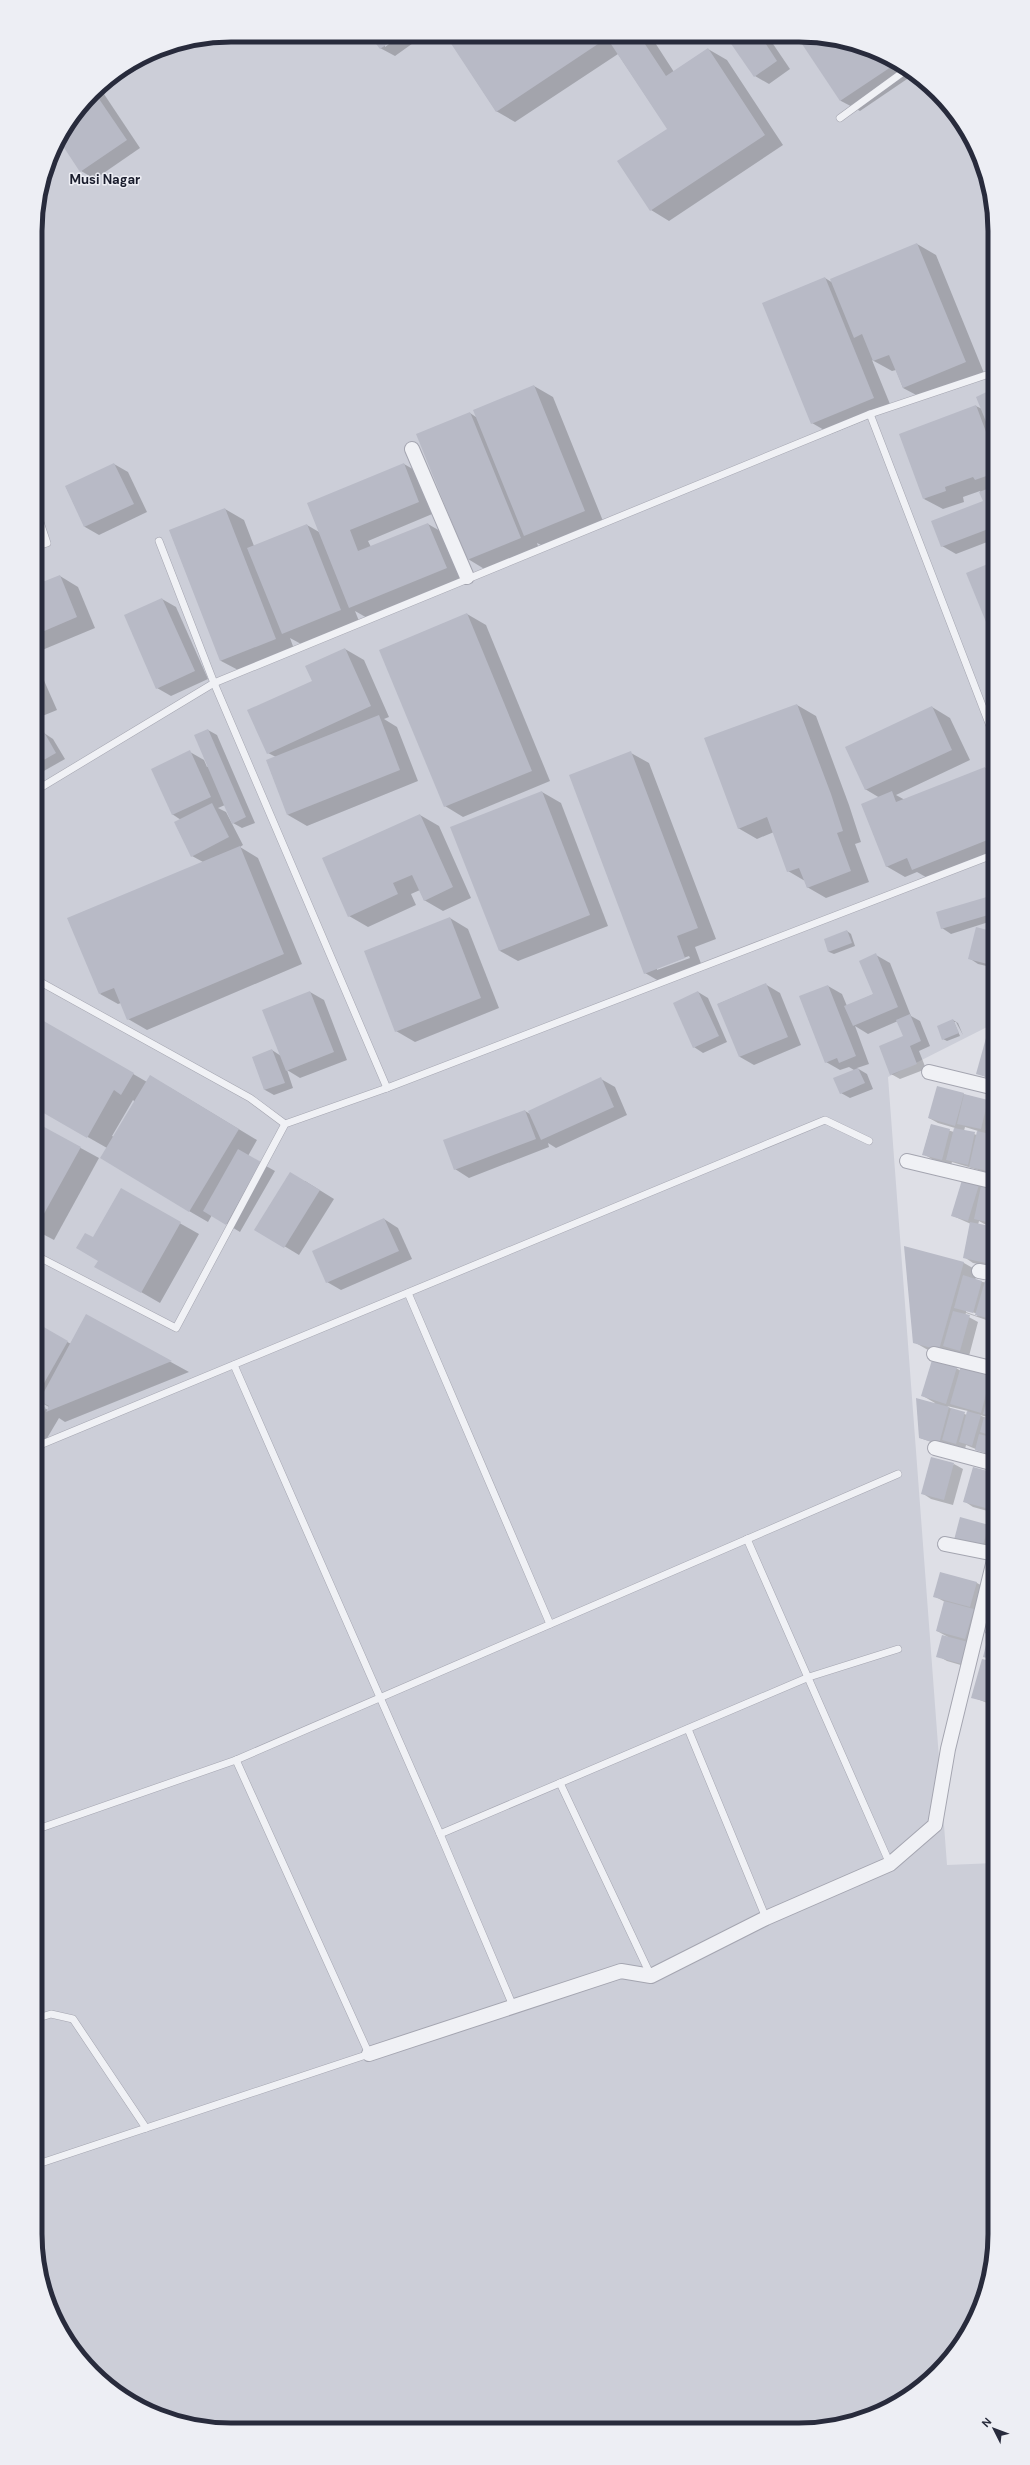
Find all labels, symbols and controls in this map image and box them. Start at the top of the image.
district label: Musi Nagar [70,171,141,188]
north arrow [974,2409,1014,2449]
text: N [979,2415,994,2430]

